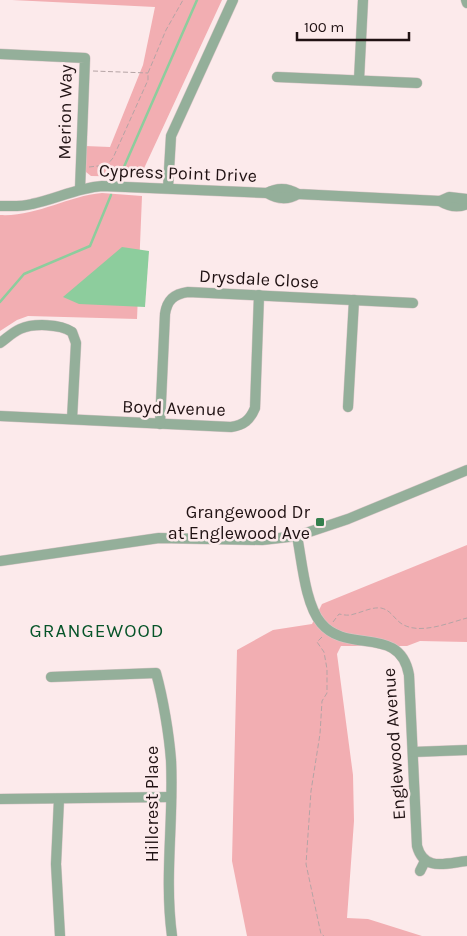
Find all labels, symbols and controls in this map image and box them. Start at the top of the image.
scale bar [297,10,410,42]
text: 100 m [304,18,344,36]
street label: Merion Way [53,64,77,160]
street label: Cypress Point Drive [99,159,257,187]
street label: Drysdale Close [199,265,319,293]
street label: Boyd Avenue [122,395,226,421]
place label: Grangewood Dr at Englewood Ave [168,501,310,544]
marker: Grangewood Dr at Englewood Ave [314,516,326,528]
district label: GRANGEWOOD [30,620,164,642]
street label: Englewood Avenue [378,667,410,821]
street label: Hillcrest Place [141,746,163,862]

